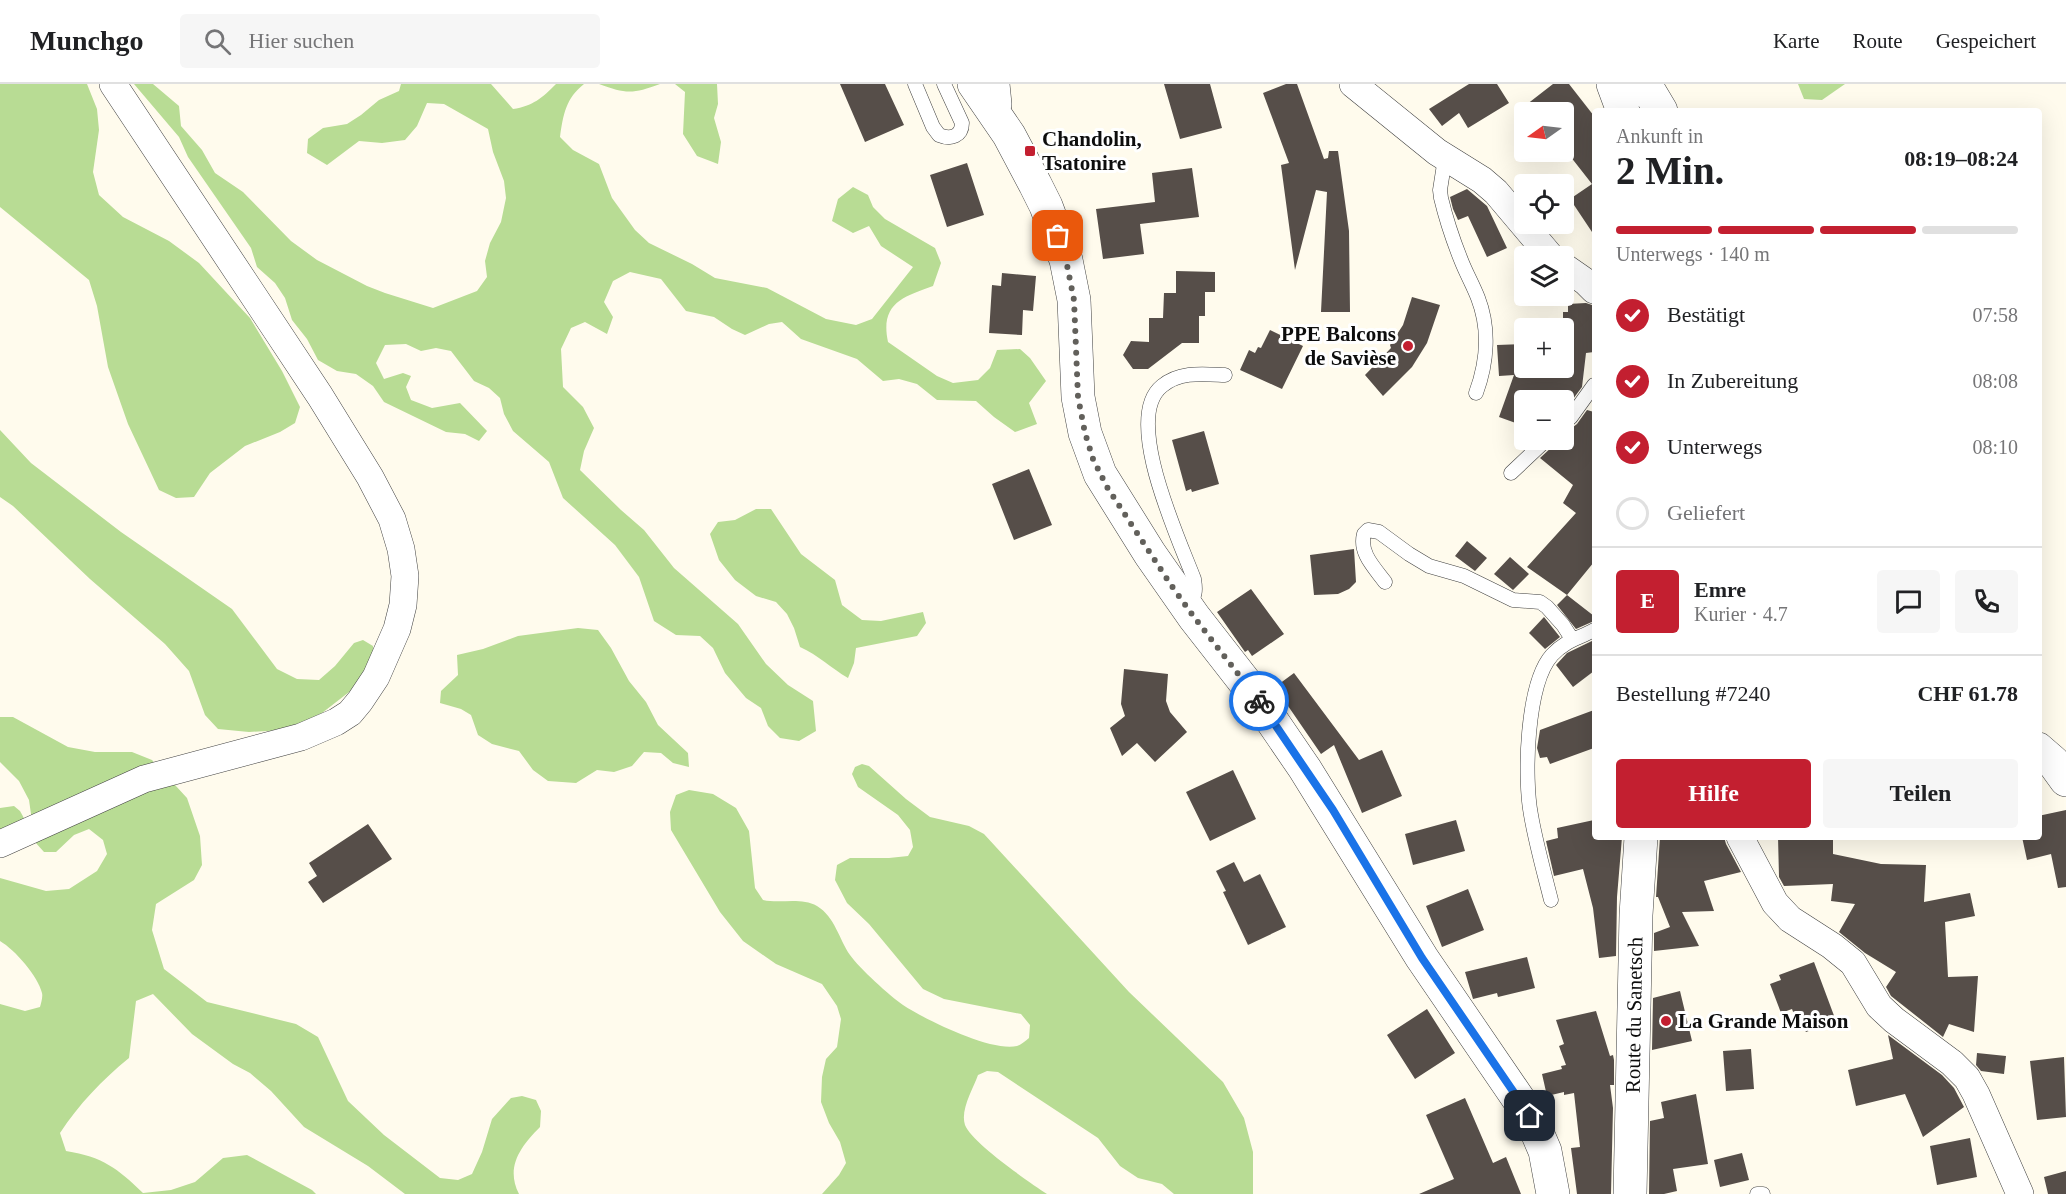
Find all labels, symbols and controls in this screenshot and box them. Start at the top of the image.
search box [180,14,600,68]
text: Munchgo [30,25,144,56]
icon: search [201,25,234,58]
text: Hier suchen [249,28,354,53]
text: Karte [1773,29,1820,53]
text: Route [1853,29,1903,53]
text: Gespeichert [1936,29,2036,53]
north arrow [1514,102,1574,162]
map controls [1514,102,1574,450]
text: Ankunft in [1616,125,1703,147]
place label: Chandolin, Tsatonire [1042,127,1142,175]
marker: Chandolin, Tsatonire [1023,144,1037,158]
text: 08:19–08:24 [1904,146,2018,171]
text: 2 Min. [1616,149,1724,192]
button: locate [1514,174,1574,234]
pin [1032,210,1083,261]
icon: bag [1041,219,1074,252]
text: Unterwegs · 140 m [1616,243,1770,265]
button: layers [1514,246,1574,306]
icon: check [1616,299,1649,332]
text: Bestätigt [1667,302,1745,327]
text: 07:58 [1972,304,2018,326]
button: + [1514,318,1574,378]
place label: PPE Balcons de Savièse [1281,322,1396,370]
marker: PPE Balcons de Savièse [1401,339,1415,353]
icon: check [1616,365,1649,398]
text: In Zubereitung [1667,368,1798,393]
text: 08:08 [1972,370,2018,392]
button: − [1514,390,1574,450]
icon: check [1616,431,1649,464]
text: Unterwegs [1667,434,1762,459]
text: 08:10 [1972,436,2018,458]
text: Geliefert [1667,500,1745,525]
button: chat [1877,570,1940,633]
button: phone [1955,570,2018,633]
text: Emre [1694,577,1746,602]
text: E [1640,588,1655,613]
text: Kurier · 4.7 [1694,603,1788,625]
courier [1229,671,1289,731]
text: Bestellung #7240 [1616,681,1771,706]
text: CHF 61.78 [1917,681,2018,706]
icon: bike [1243,685,1276,718]
button: Hilfe [1616,759,1811,828]
button: Teilen [1823,759,2018,828]
street label: Route du Sanetsch [1621,936,1647,1093]
place label: La Grande Maison [1678,1009,1849,1033]
marker: La Grande Maison [1659,1014,1673,1028]
pin [1504,1090,1555,1141]
icon: home [1513,1099,1546,1132]

